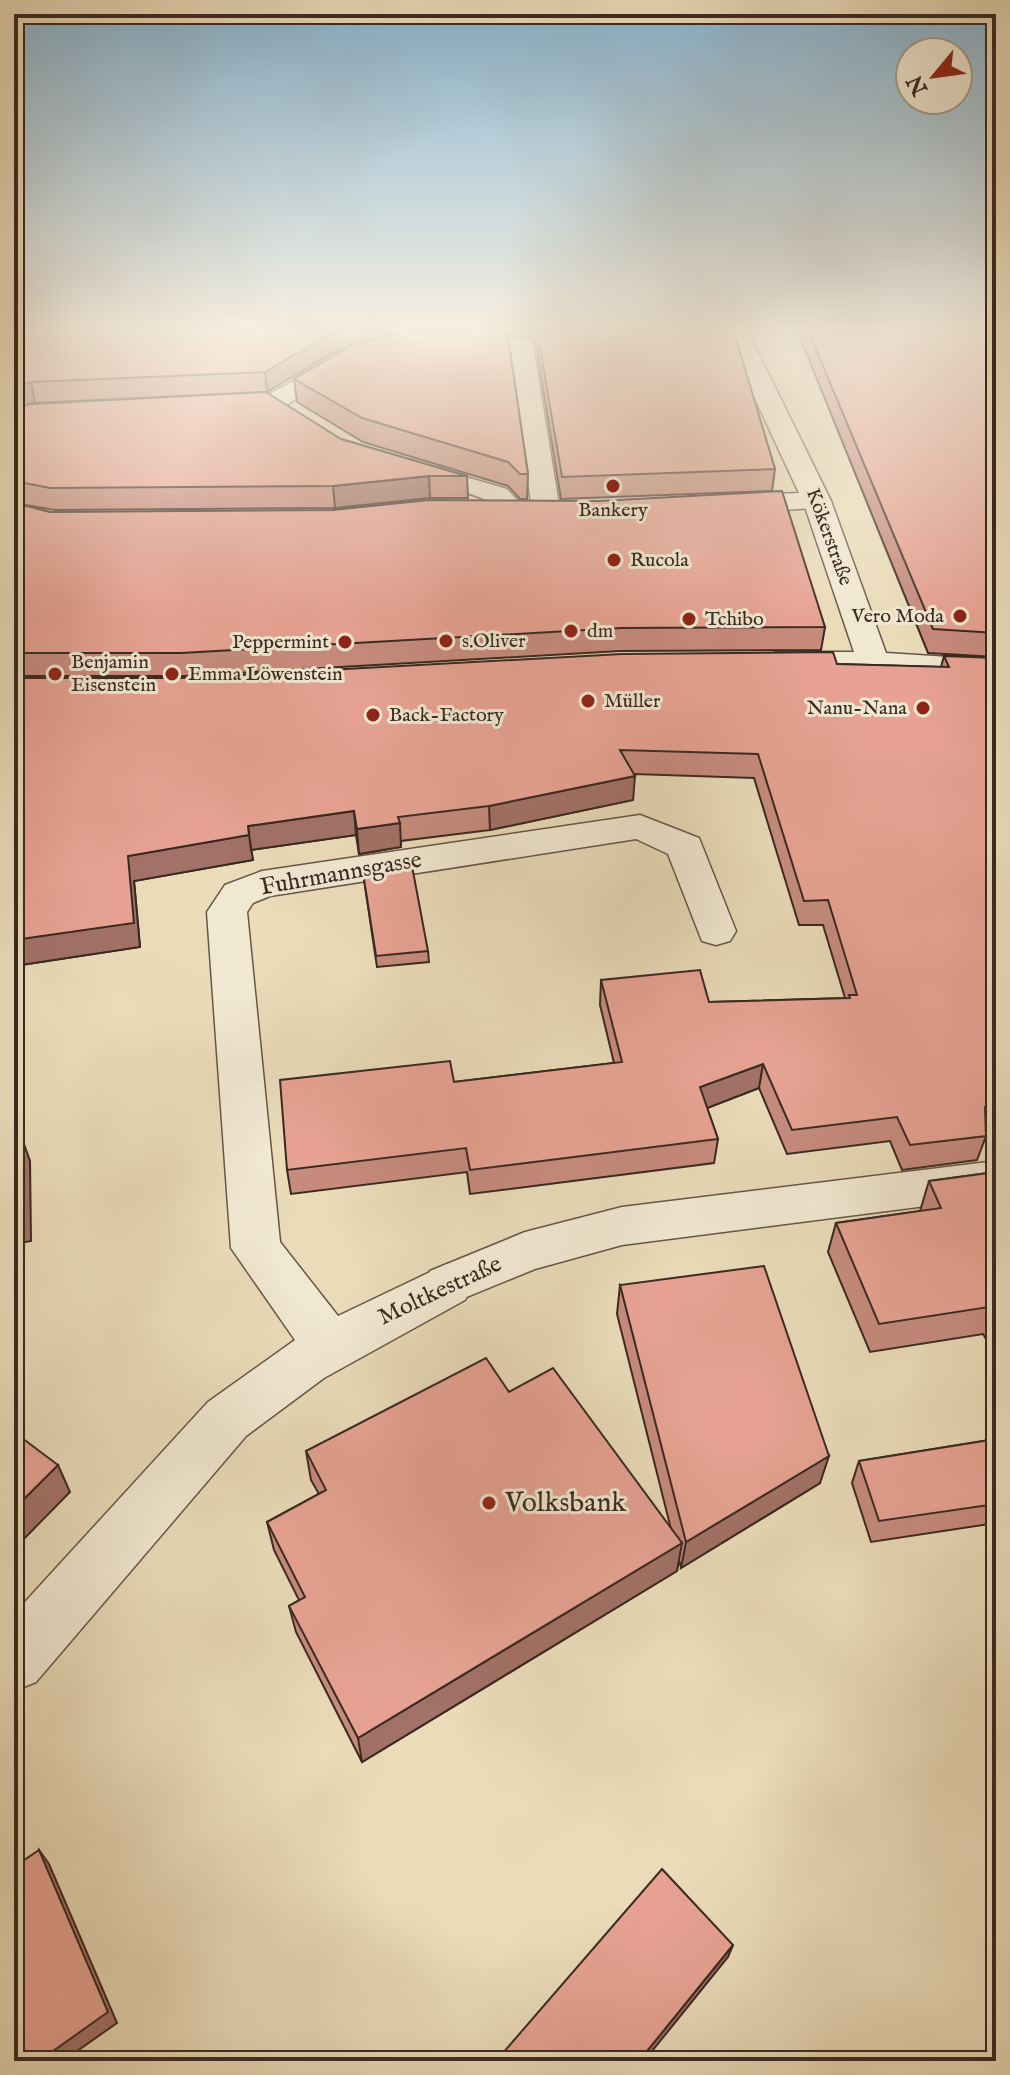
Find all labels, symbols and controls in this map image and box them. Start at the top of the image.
north arrow [894,36,974,116]
text: N [901,70,936,101]
marker: Bankery [604,477,622,495]
street label: Kökerstraße [800,485,858,589]
place label: Bankery [578,498,648,523]
place label: Rucola [630,548,689,573]
marker: Rucola [605,551,623,569]
place label: Vero Moda [851,604,944,629]
place label: Tchibo [705,607,764,632]
marker: Vero Moda [951,607,969,625]
marker: Tchibo [680,610,698,628]
place label: dm [587,619,613,644]
marker: dm [562,622,580,640]
place label: s.Oliver [462,629,526,654]
place label: Peppermint [232,630,329,655]
marker: s.Oliver [437,632,455,650]
marker: Peppermint [336,633,354,651]
place label: Benjamin Eisenstein [71,650,157,698]
place label: Emma Löwenstein [188,662,343,687]
marker: Benjamin Eisenstein [46,665,64,683]
marker: Emma Löwenstein [163,665,181,683]
place label: Müller [604,689,661,714]
marker: Müller [579,692,597,710]
place label: Nanu-Nana [807,696,907,721]
marker: Nanu-Nana [914,699,932,717]
place label: Back-Factory [389,703,504,728]
marker: Back-Factory [364,706,382,724]
street label: Fuhrmannsgasse [258,845,424,903]
street label: Moltkestraße [373,1249,507,1333]
place label: Volksbank [504,1486,627,1521]
marker: Volksbank [480,1494,498,1512]

